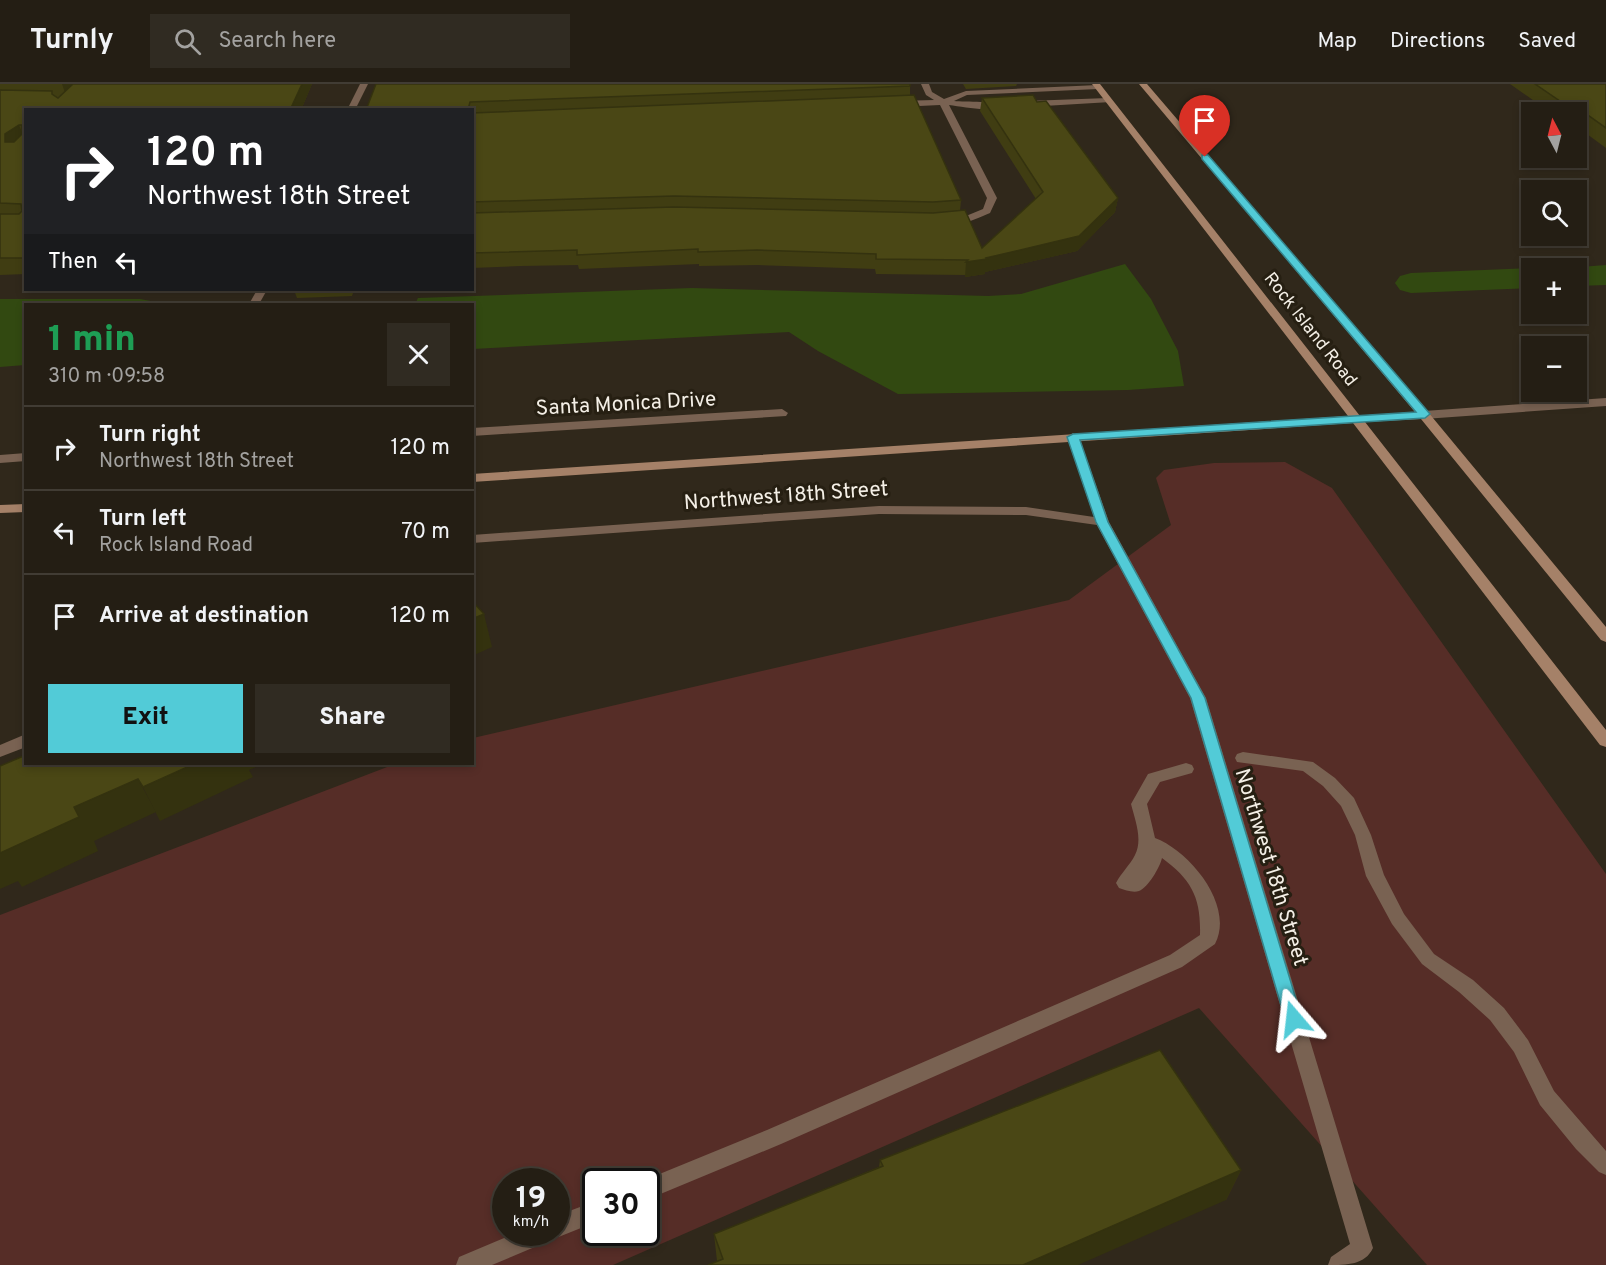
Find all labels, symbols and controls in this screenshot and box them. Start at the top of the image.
search box [150,14,570,68]
text: Turnly [30,23,114,59]
icon: search [171,25,204,58]
text: Search here [219,28,336,55]
text: Map [1317,28,1357,55]
text: Directions [1390,28,1485,55]
text: Saved [1518,28,1576,55]
pin [1179,95,1230,157]
north arrow [1521,102,1587,168]
map controls [1521,102,1587,402]
icon: arrive [1188,104,1221,137]
text: 120 m [147,128,264,181]
icon: right [48,132,126,210]
text: Northwest 18th Street [147,180,410,214]
button: search [1521,180,1587,246]
icon: left [110,246,143,279]
text: Then [48,249,98,276]
button: + [1521,258,1587,324]
street label: Rock Island Road [1258,268,1362,392]
text: 1 min [48,318,136,364]
button: close [387,323,450,386]
button: − [1521,336,1587,402]
text: 310 m · 09:58 [48,364,165,390]
street label: Santa Monica Drive [535,386,717,423]
text: Turn right [99,422,201,449]
icon: right [48,432,81,465]
text: 120 m [390,435,450,462]
text: Northwest 18th Street [99,449,294,475]
street label: Northwest 18th Street [683,476,889,517]
text: Turn left [99,506,187,533]
icon: left [48,516,81,549]
text: 70 m [401,519,450,546]
text: Rock Island Road [99,533,253,559]
icon: arrive [48,600,81,633]
text: Arrive at destination [99,603,309,630]
text: 120 m [390,603,450,630]
button: Exit [48,684,243,753]
button: Share [255,684,450,753]
street label: Northwest 18th Street [1228,766,1313,969]
position arrow [1262,987,1326,1051]
speed limit sign: 30 [582,1168,660,1246]
text: 19 [516,1181,546,1218]
text: km/h [513,1213,549,1232]

